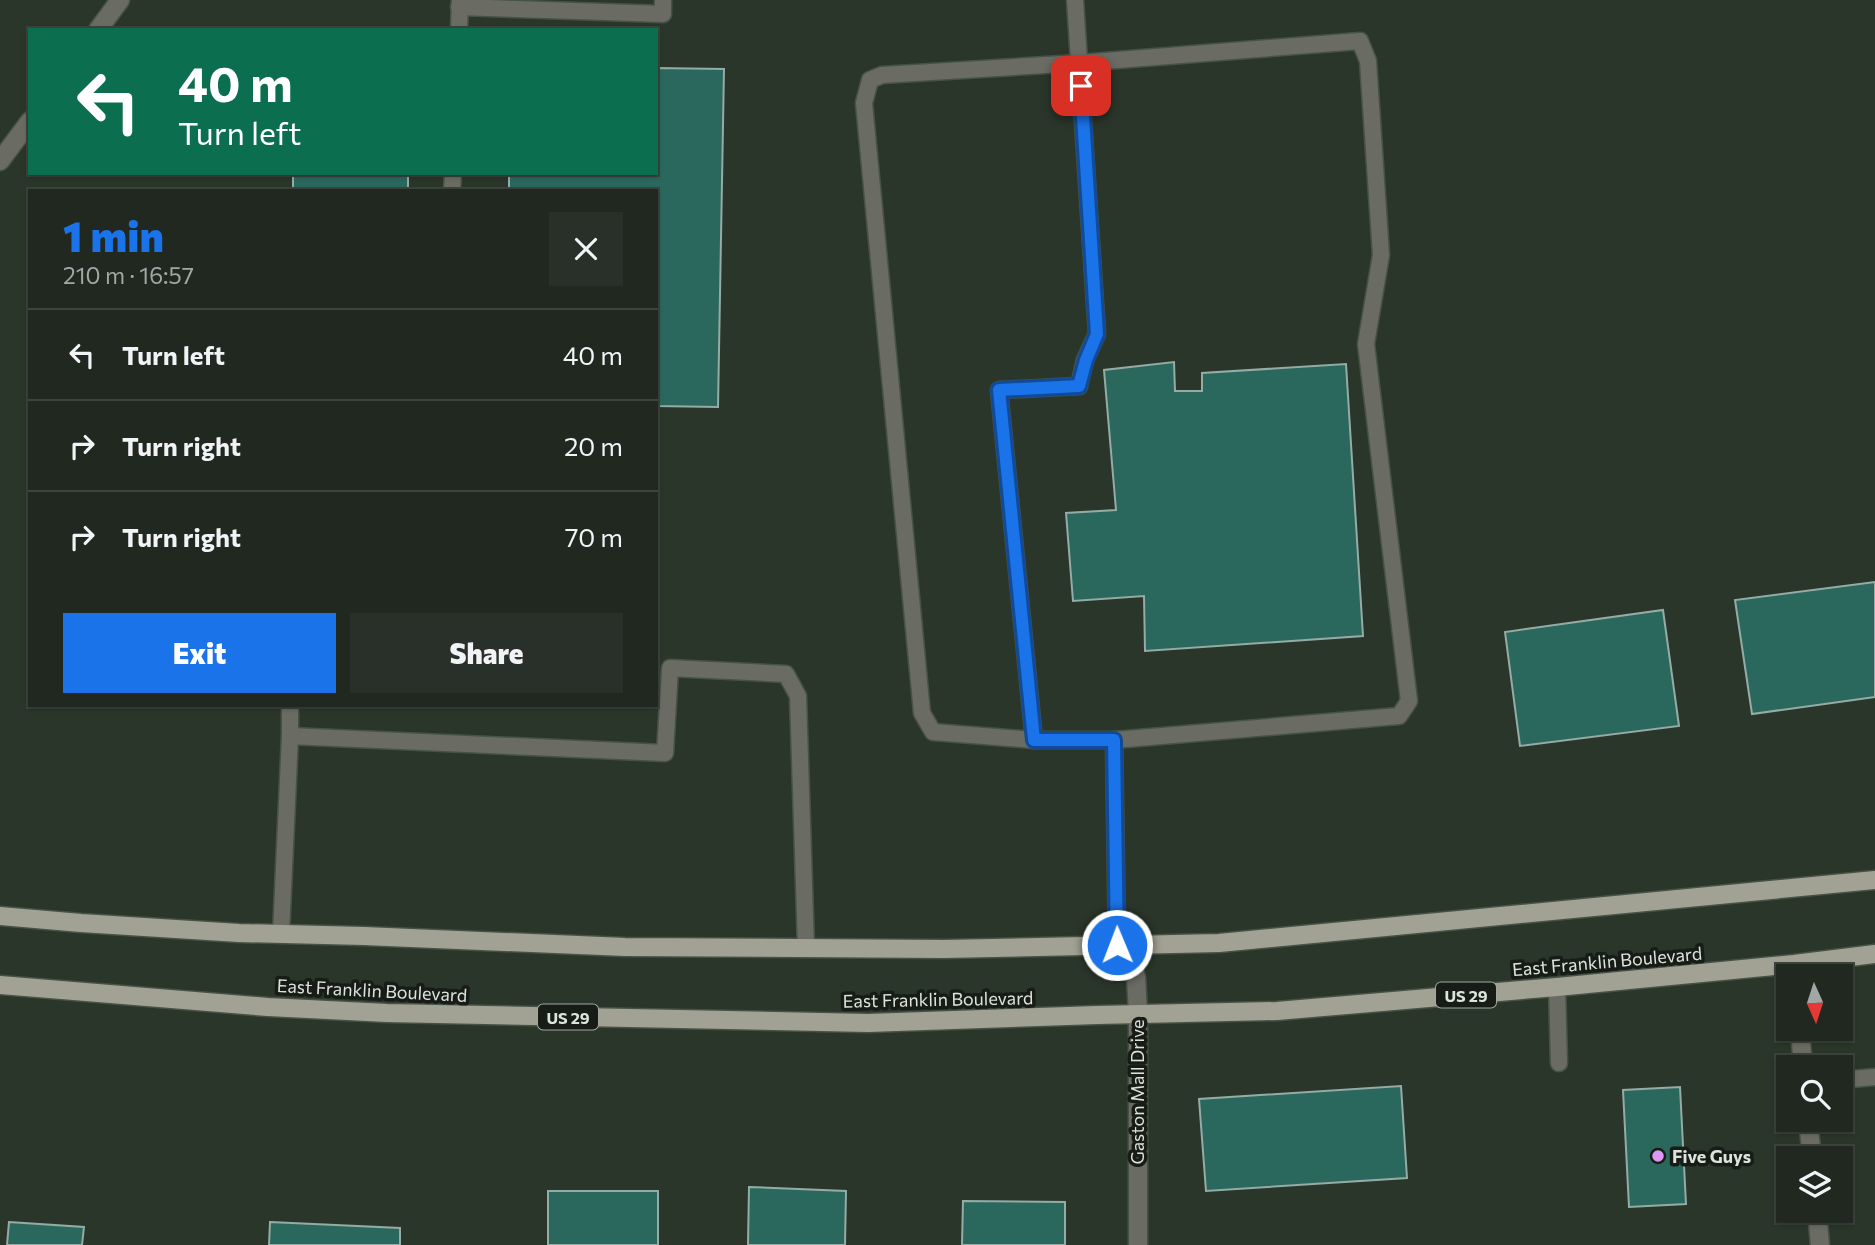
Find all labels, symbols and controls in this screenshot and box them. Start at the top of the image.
text: 40 m [178,52,293,112]
icon: left [63,56,154,147]
pin [1051,56,1111,116]
icon: arrive [1062,67,1100,105]
text: Turn left [178,112,302,152]
text: 1 min [63,209,164,261]
button: close [549,212,623,286]
text: 210 m · 16:57 [63,261,194,289]
icon: left [63,336,101,374]
text: Turn left [122,339,225,370]
text: 40 m [563,339,623,370]
icon: right [63,427,101,465]
text: Turn right [122,430,241,461]
text: 20 m [564,430,623,461]
icon: right [63,518,101,556]
text: Turn right [122,521,241,552]
text: 70 m [565,521,623,552]
button: Exit [63,613,336,693]
button: Share [350,613,623,693]
position arrow [1080,908,1154,982]
street label: East Franklin Boulevard [1511,942,1703,980]
north arrow [1776,964,1853,1041]
map controls [1776,964,1853,1223]
street label: East Franklin Boulevard [276,974,468,1006]
road number: US 29 [1436,982,1496,1007]
street label: East Franklin Boulevard [843,986,1033,1012]
road number: US 29 [538,1004,598,1030]
street label: Gaston Mall Drive [1126,1019,1148,1165]
button: search [1776,1055,1853,1132]
place label: Five Guys [1672,1145,1751,1167]
button: layers [1776,1146,1853,1223]
marker: Five Guys [1650,1148,1666,1164]

